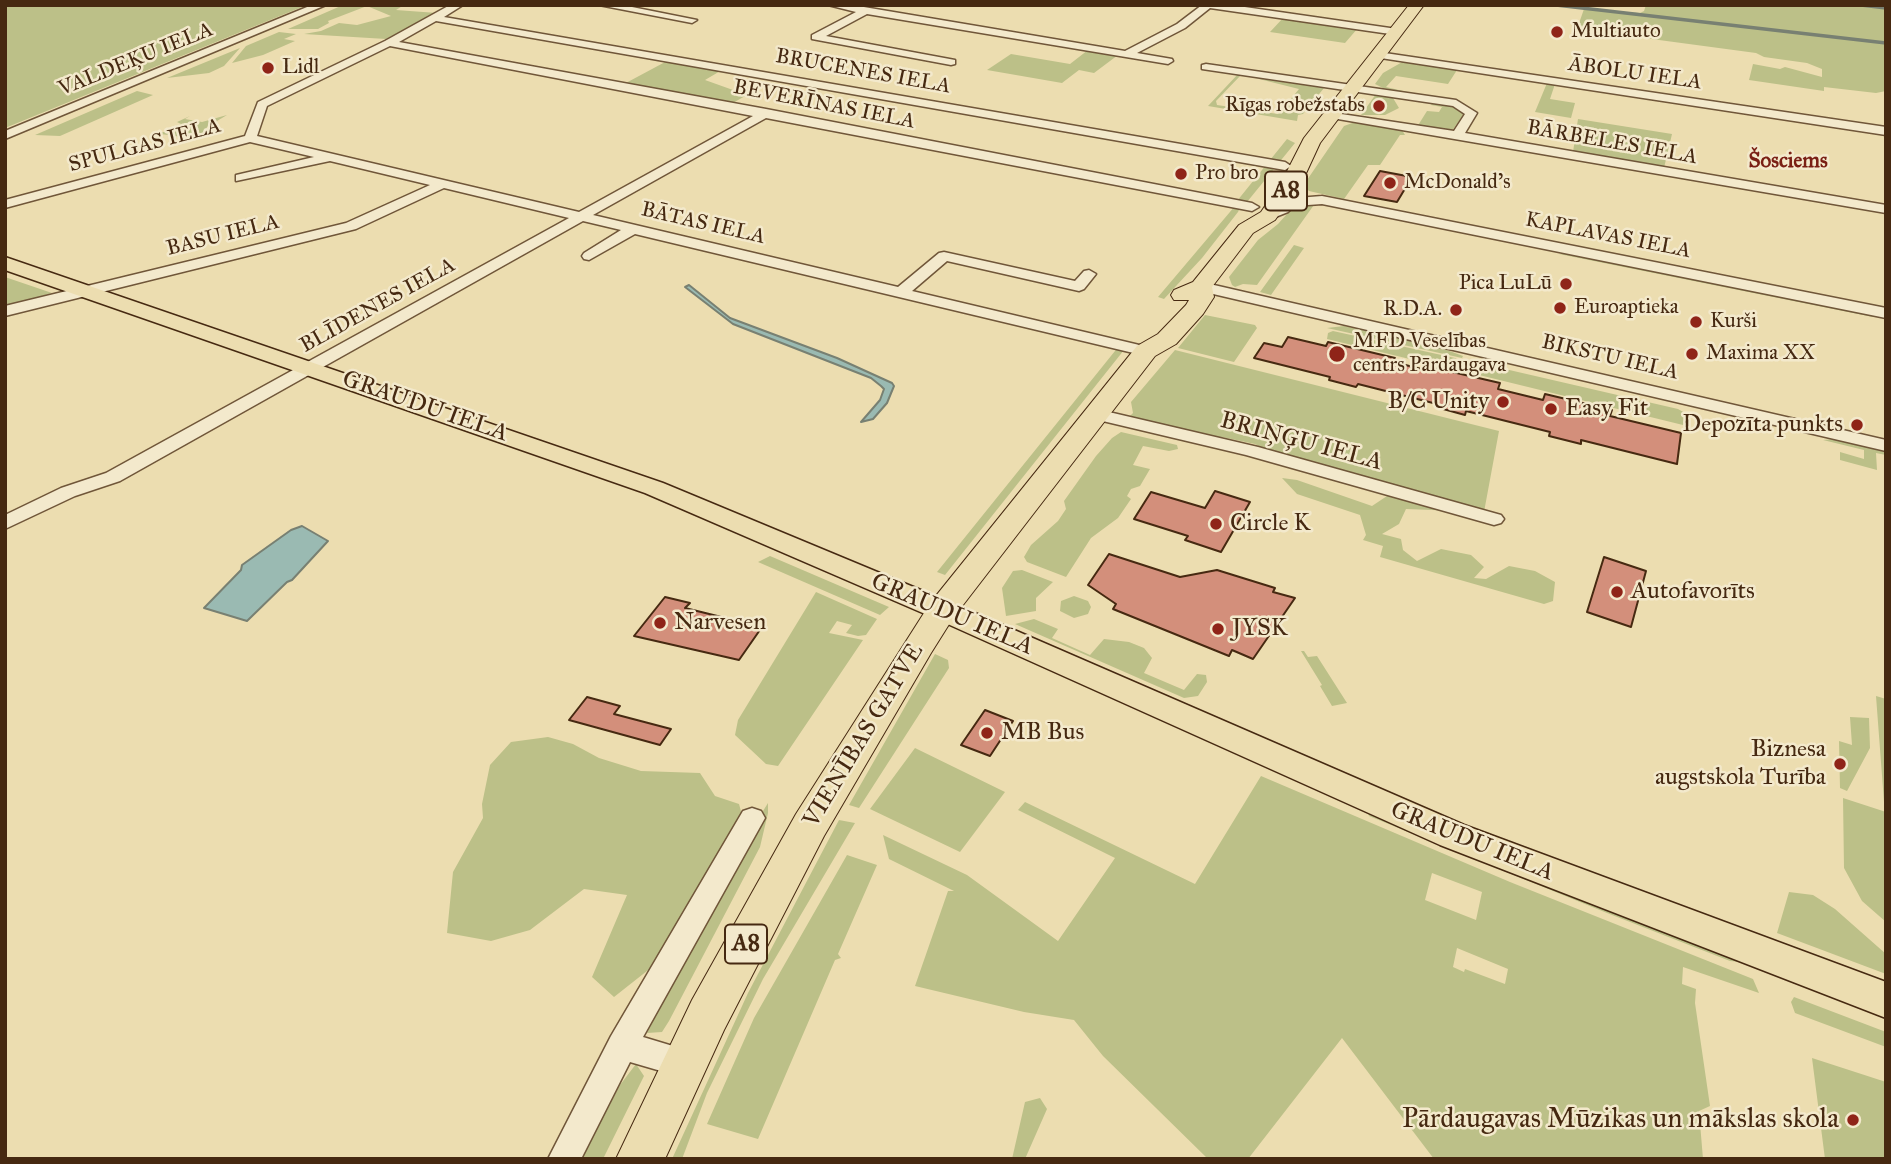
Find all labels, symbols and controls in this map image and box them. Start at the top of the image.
street label: VALDEĶU IELA [55,18,217,102]
place label: Multiauto [1571,19,1661,45]
marker: Multiauto [1549,24,1565,40]
street label: BRUCENES IELA [773,44,953,100]
street label: ĀBOLU IELA [1567,52,1703,96]
place label: Lidl [282,55,319,81]
marker: Lidl [260,60,276,76]
street label: BEVERĪNAS IELA [731,75,917,135]
place label: Rīgas robežstabs [1225,93,1365,119]
marker: Rīgas robežstabs [1371,98,1387,114]
street label: SPULGAS IELA [66,114,224,178]
street label: BĀRBELES IELA [1525,116,1699,170]
district label: Šosciems [1748,149,1828,175]
place label: Pro bro [1195,161,1259,187]
marker: Pro bro [1173,166,1189,182]
place label: McDonald's [1404,170,1511,196]
road number: A8 [1265,172,1307,210]
marker: McDonald's [1382,175,1398,191]
street label: BĀTAS IELA [639,197,767,251]
street label: KAPLAVAS IELA [1523,208,1693,264]
street label: BASU IELA [164,210,282,262]
street label: BLĪDENES IELA [296,253,460,359]
place label: Pica LuLū [1459,271,1552,297]
marker: Pica LuLū [1558,276,1574,292]
place label: Euroaptieka [1574,295,1679,321]
place label: R.D.A. [1383,297,1442,323]
marker: Euroaptieka [1552,300,1568,316]
marker: R.D.A. [1448,302,1464,318]
place label: Kurši [1710,309,1757,335]
marker: Kurši [1688,314,1704,330]
place label: MFD Veselības centrs Pārdaugava [1353,329,1506,379]
street label: BIKSTU IELA [1539,330,1681,386]
place label: Maxima XX [1706,341,1815,367]
marker: MFD Veselības centrs Pārdaugava [1327,344,1347,364]
marker: Maxima XX [1684,346,1700,362]
street label: GRAUDU IELA [338,365,512,449]
place label: B/C Unity [1388,388,1489,416]
marker: B/C Unity [1495,394,1511,410]
place label: Easy Fit [1565,395,1648,423]
marker: Easy Fit [1543,401,1559,417]
street label: BRIŅĢU IELA [1217,407,1385,477]
place label: Depozīta punkts [1682,411,1843,439]
marker: Depozīta punkts [1849,417,1865,433]
place label: Circle K [1230,510,1311,538]
marker: Circle K [1208,516,1224,532]
street label: GRAUDU IELA [867,568,1037,662]
place label: Autofavorīts [1631,578,1755,606]
marker: Autofavorīts [1609,584,1625,600]
place label: Narvesen [674,609,766,637]
marker: Narvesen [652,615,668,631]
place label: JYSK [1232,615,1288,643]
marker: JYSK [1210,621,1226,637]
street label: VIENĪBAS GATVE [798,639,930,833]
place label: MB Bus [1001,719,1084,747]
marker: MB Bus [979,725,995,741]
place label: Biznesa augstskola Turība [1655,736,1826,792]
marker: Biznesa augstskola Turība [1832,756,1848,772]
street label: GRAUDU IELA [1386,796,1558,888]
road number: A8 [725,925,767,964]
place label: Pārdaugavas Mūzikas un mākslas skola [1402,1103,1839,1137]
marker: Pārdaugavas Mūzikas un mākslas skola [1845,1112,1861,1128]

